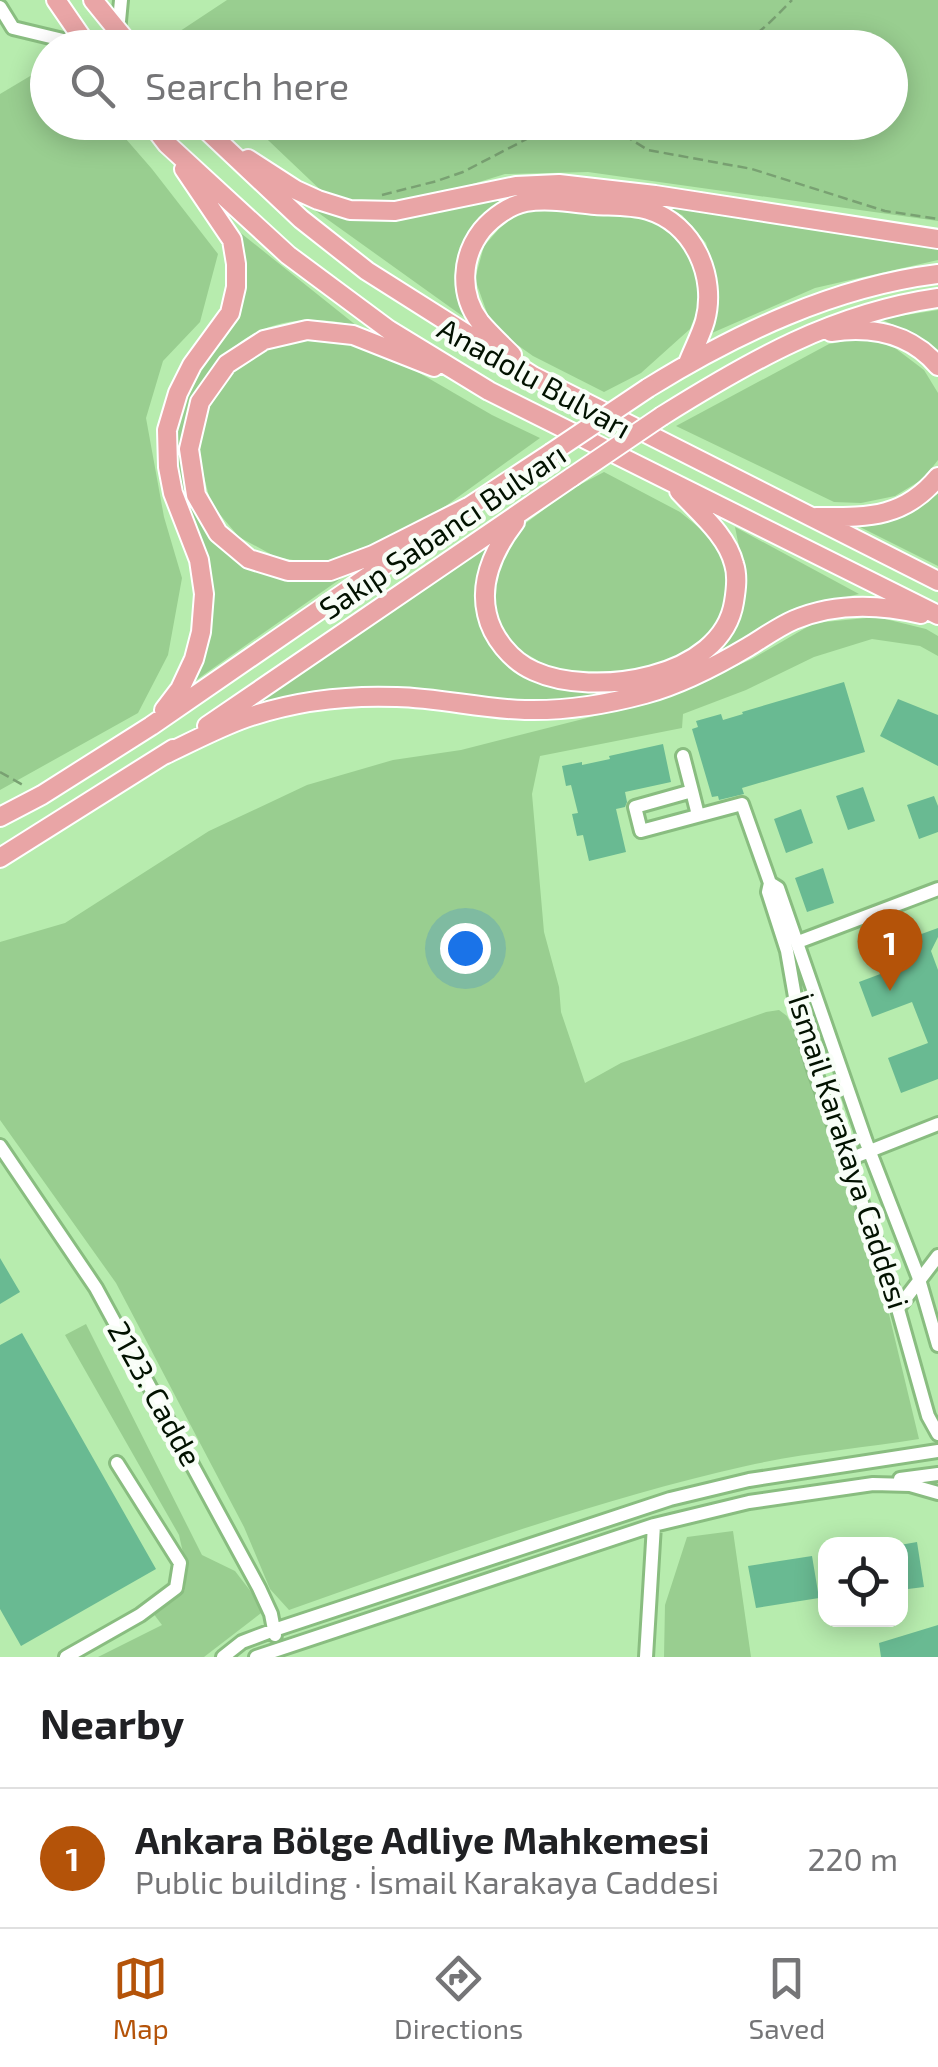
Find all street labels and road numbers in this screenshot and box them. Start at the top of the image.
street label: Anadolu Bulvarı [432,309,638,445]
street label: Sakıp Sabancı Bulvarı [312,435,572,626]
street label: İsmail Karakaya Caddesi [782,990,918,1313]
street label: 2123. Cadde [101,1314,210,1472]

